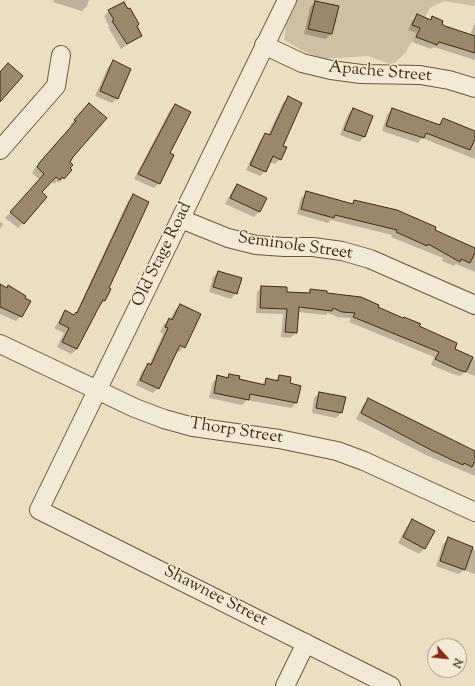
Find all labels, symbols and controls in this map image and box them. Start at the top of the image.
street label: Apache Street [328,58,432,88]
street label: Old Stage Road [129,199,197,311]
street label: Seminole Street [236,229,354,265]
street label: Thorp Street [188,415,284,449]
street label: Shawnee Street [160,562,270,632]
north arrow [427,638,467,678]
text: N [448,655,466,671]

